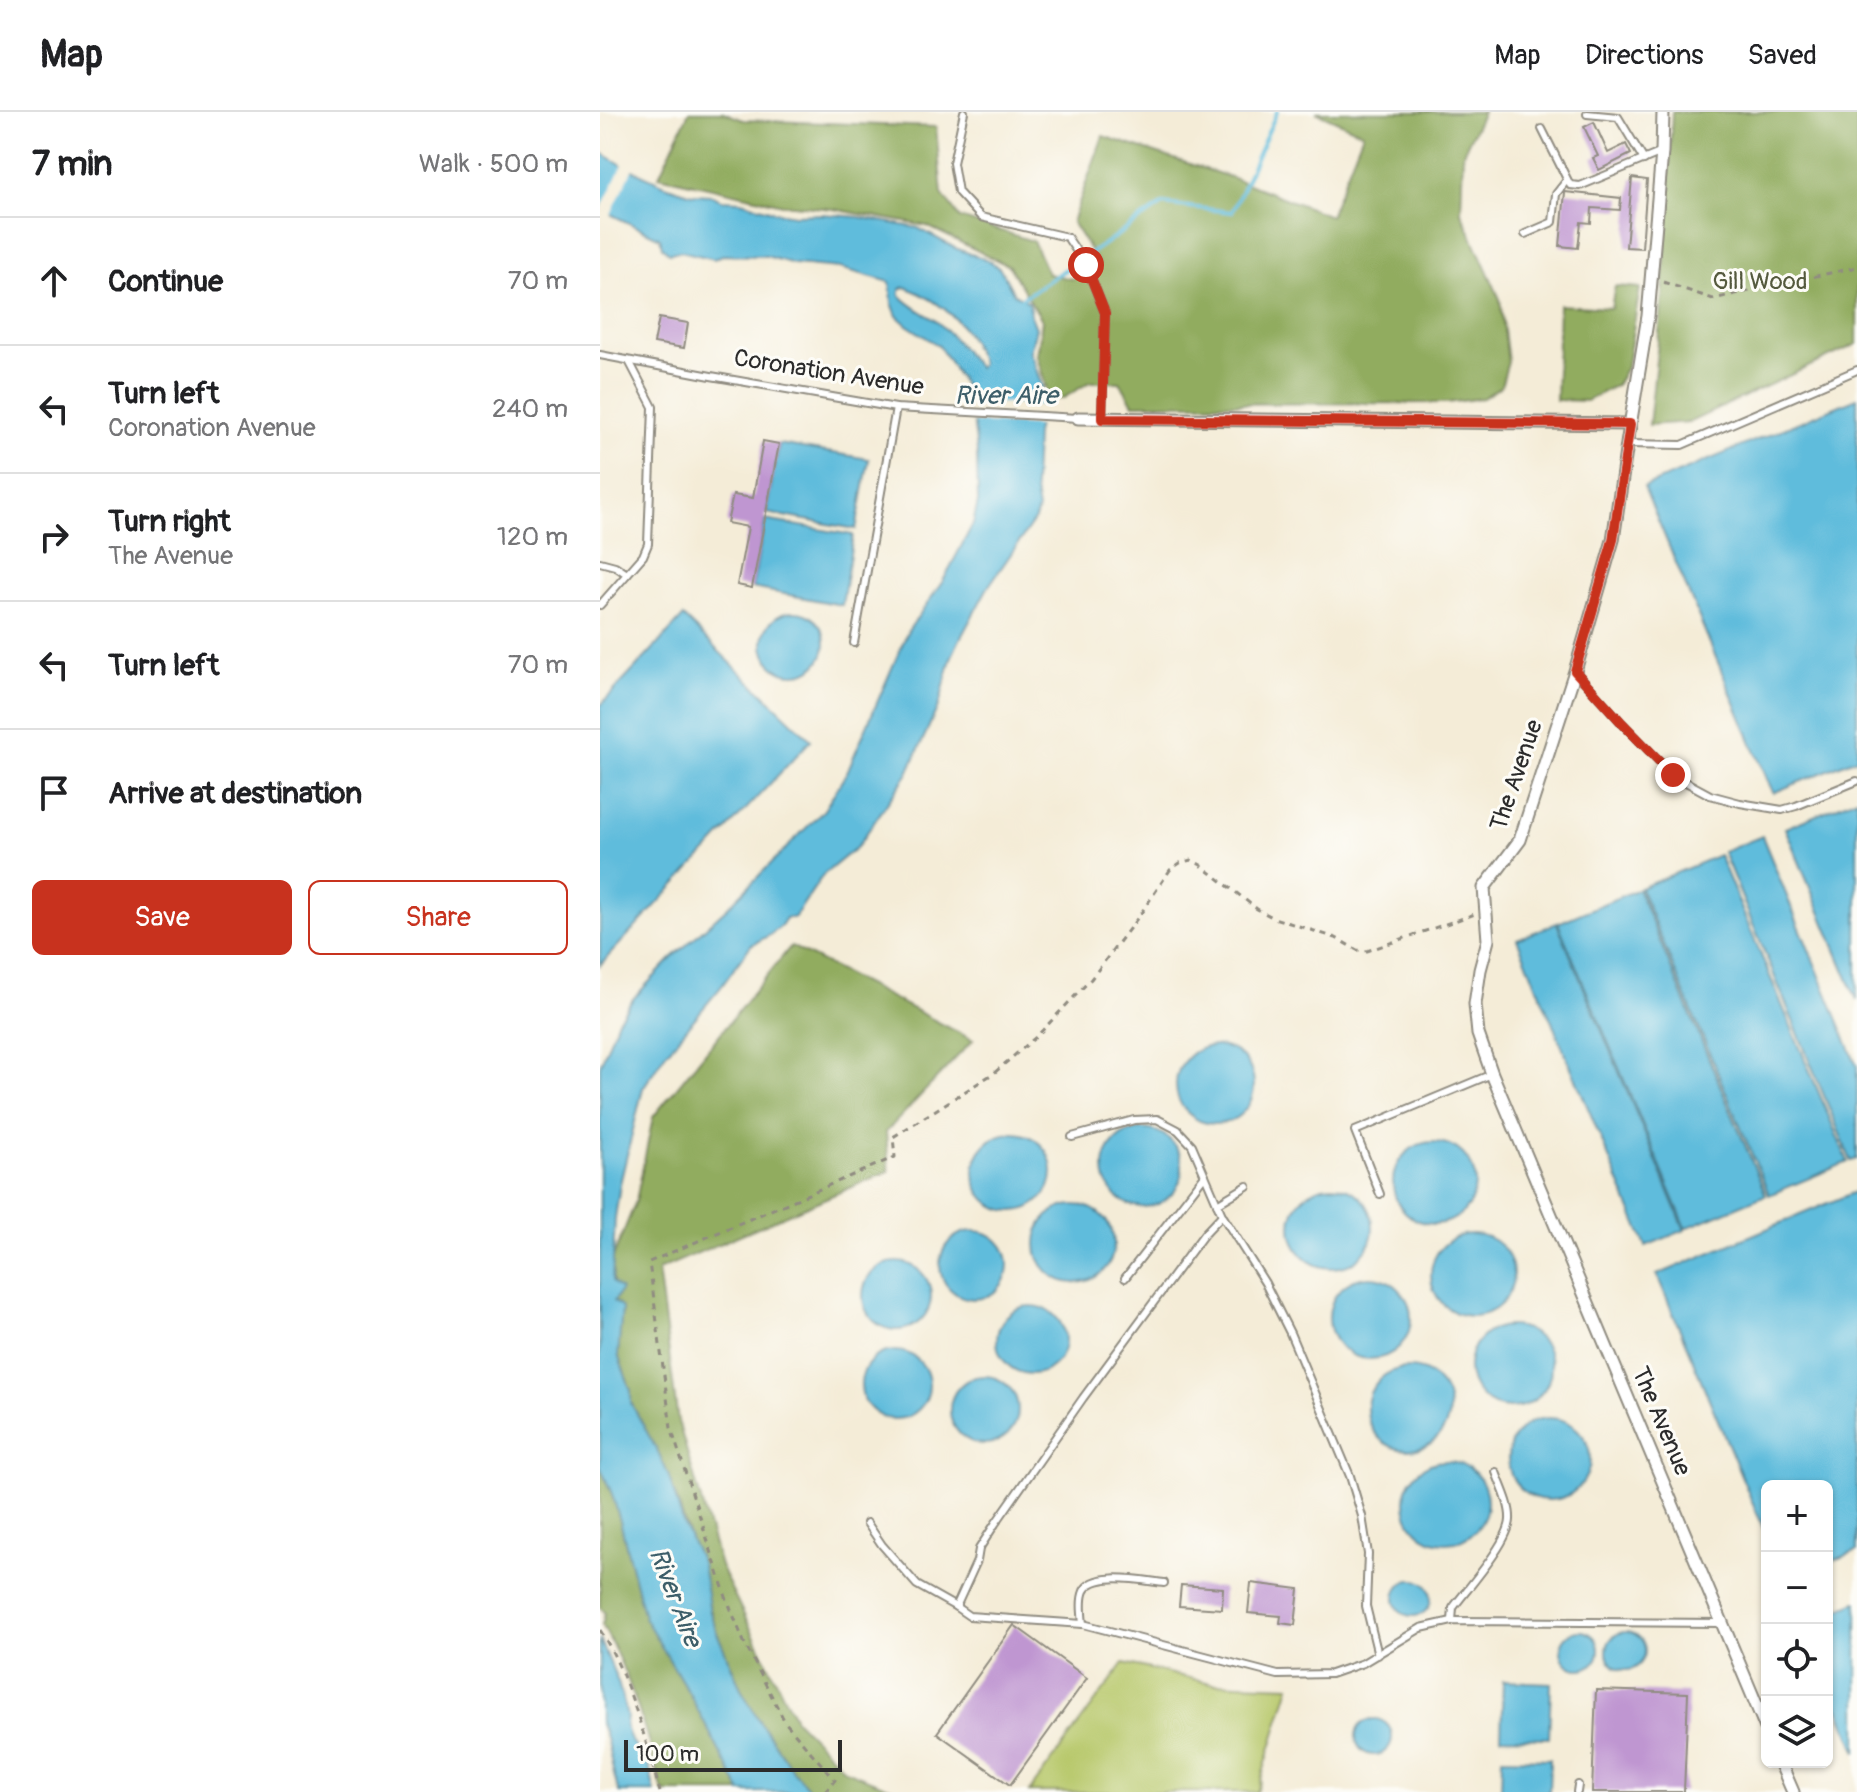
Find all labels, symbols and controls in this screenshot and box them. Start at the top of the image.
text: Map [40,31,103,79]
text: Map [1494,38,1541,73]
text: Directions [1585,38,1704,73]
text: Saved [1748,38,1817,73]
text: 7 min [32,143,113,186]
text: Walk · 500 m [419,148,568,180]
route start [1068,247,1104,283]
icon: ahead [32,259,76,303]
text: Continue [108,263,223,300]
text: 70 m [508,265,568,297]
park label: Gill Wood [1713,267,1807,296]
street label: Coronation Avenue [732,343,926,402]
text: Turn left [108,375,219,412]
water label: River Aire [955,380,1060,412]
icon: left [32,387,76,431]
text: 240 m [492,393,568,425]
text: Coronation Avenue [108,412,316,444]
text: Turn right [108,503,231,540]
icon: right [32,515,76,559]
text: 120 m [497,521,568,553]
text: The Avenue [108,540,233,572]
icon: left [32,643,76,687]
text: Turn left [108,647,219,684]
text: 70 m [508,649,568,681]
street label: The Avenue [1484,716,1549,834]
route end [1655,757,1691,793]
icon: arrive [32,771,76,815]
text: Arrive at destination [108,775,362,812]
button: Save [32,880,292,955]
button: Share [308,880,568,955]
street label: The Avenue [1626,1362,1697,1480]
map controls [1761,1480,1833,1768]
button: + [1761,1480,1833,1552]
water label: River Aire [642,1544,709,1653]
button: − [1761,1552,1833,1624]
button: locate [1761,1624,1833,1696]
button: layers [1761,1696,1833,1768]
scale bar [624,1736,842,1772]
text: 100 m [636,1740,699,1768]

